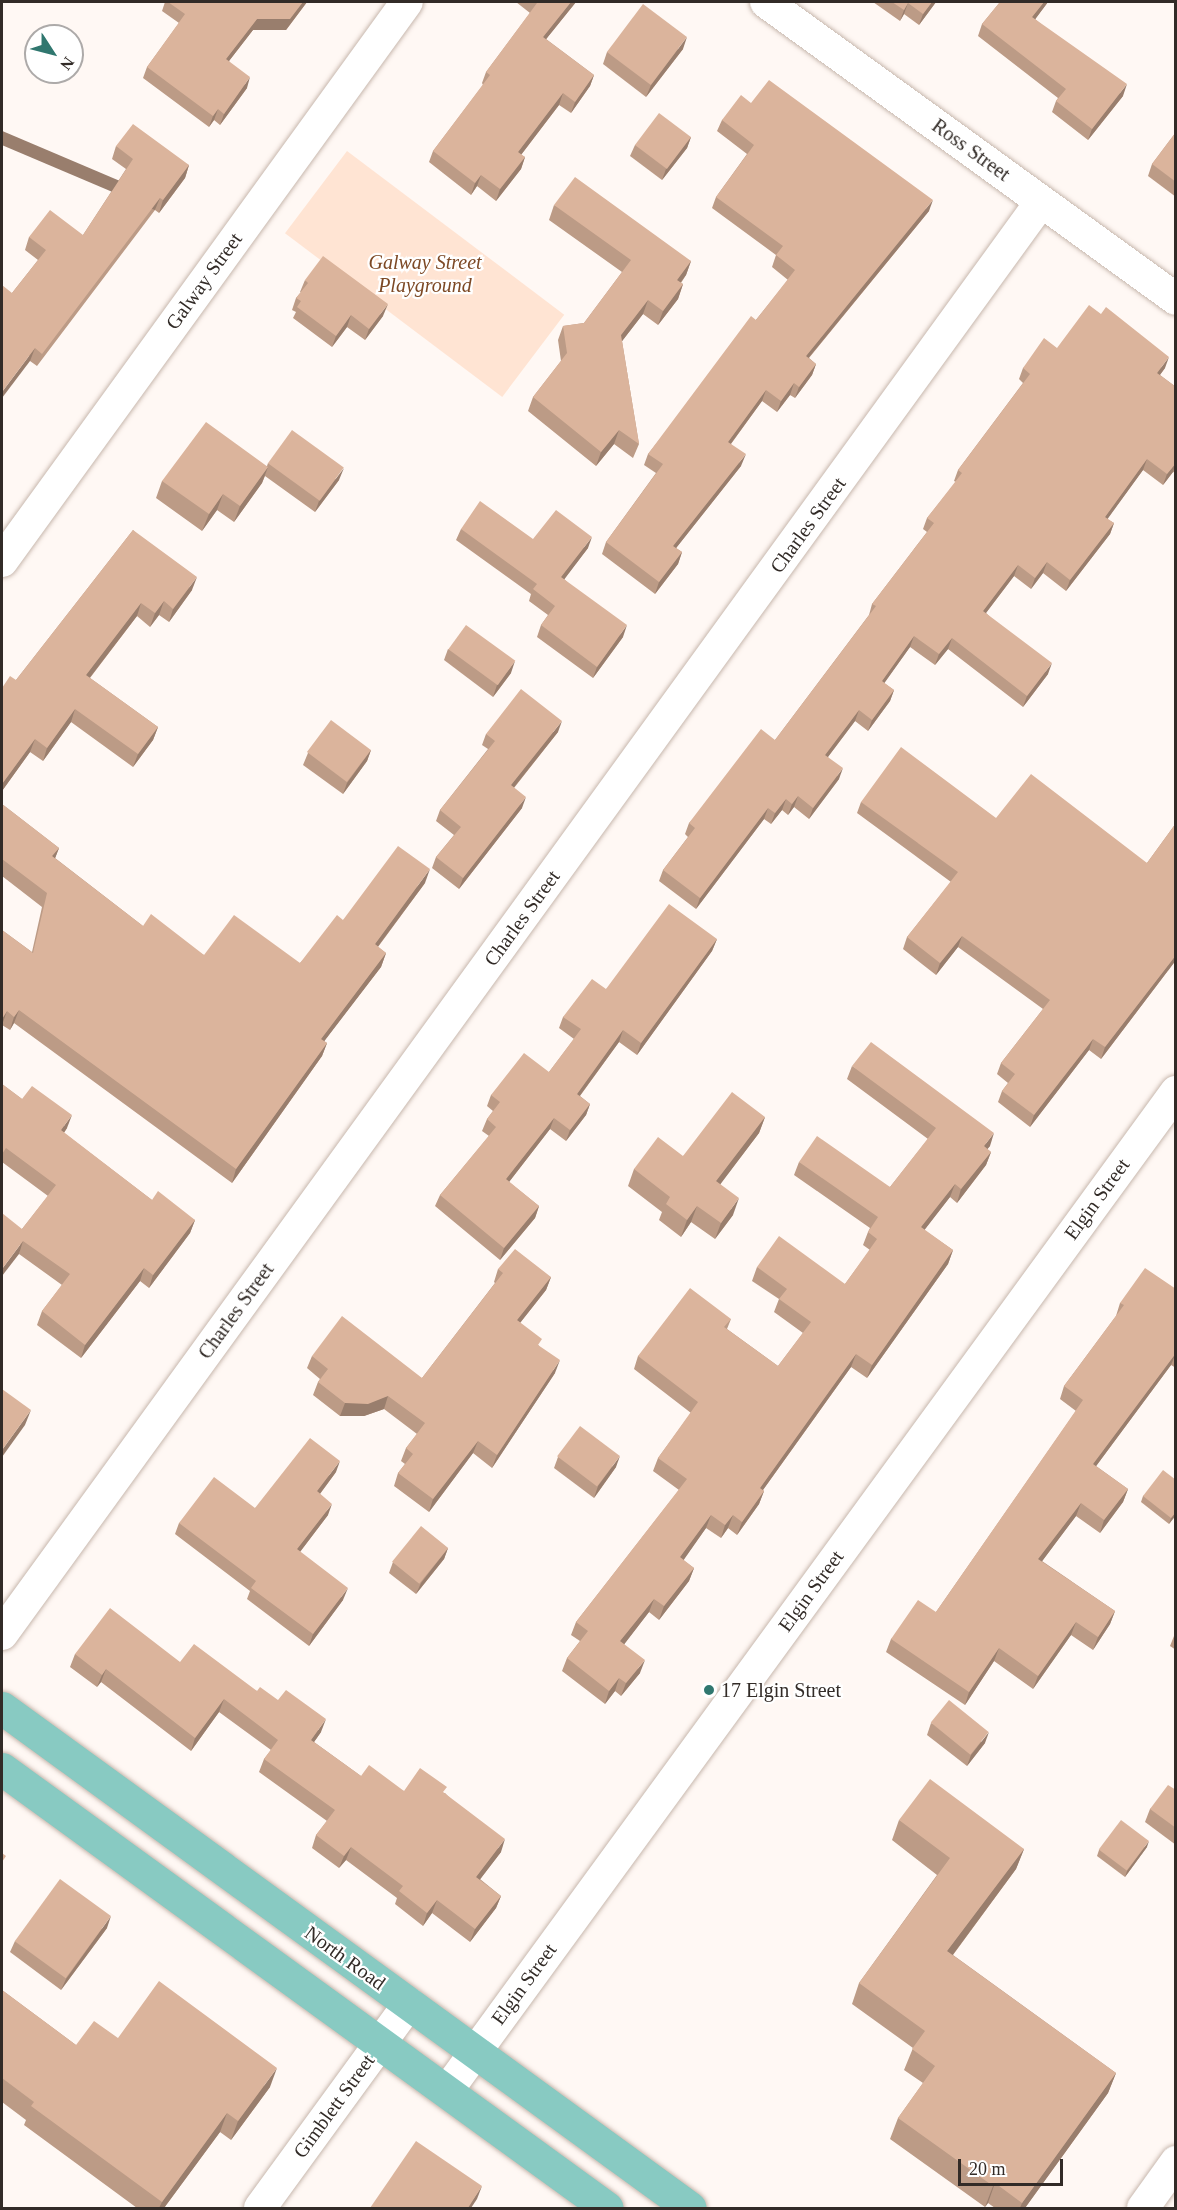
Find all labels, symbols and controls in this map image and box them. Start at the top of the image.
north arrow [24,24,84,84]
text: N [57,54,78,73]
street label: Ross Street [927,114,1015,186]
street label: Galway Street [161,228,247,334]
park label: Galway Street Playground [368,250,482,297]
street label: Charles Street [765,472,851,578]
street label: Charles Street [479,865,565,971]
street label: Elgin Street [1059,1154,1135,1244]
street label: Charles Street [193,1258,279,1364]
street label: Elgin Street [773,1546,849,1636]
place label: 17 Elgin Street [721,1678,841,1702]
marker: 17 Elgin Street [702,1683,716,1697]
street label: North Road [300,1921,390,1995]
street label: Elgin Street [486,1939,562,2029]
street label: Gimblett Street [288,2049,380,2163]
scale bar [961,2147,1066,2185]
text: 20 m [969,2159,1006,2179]

